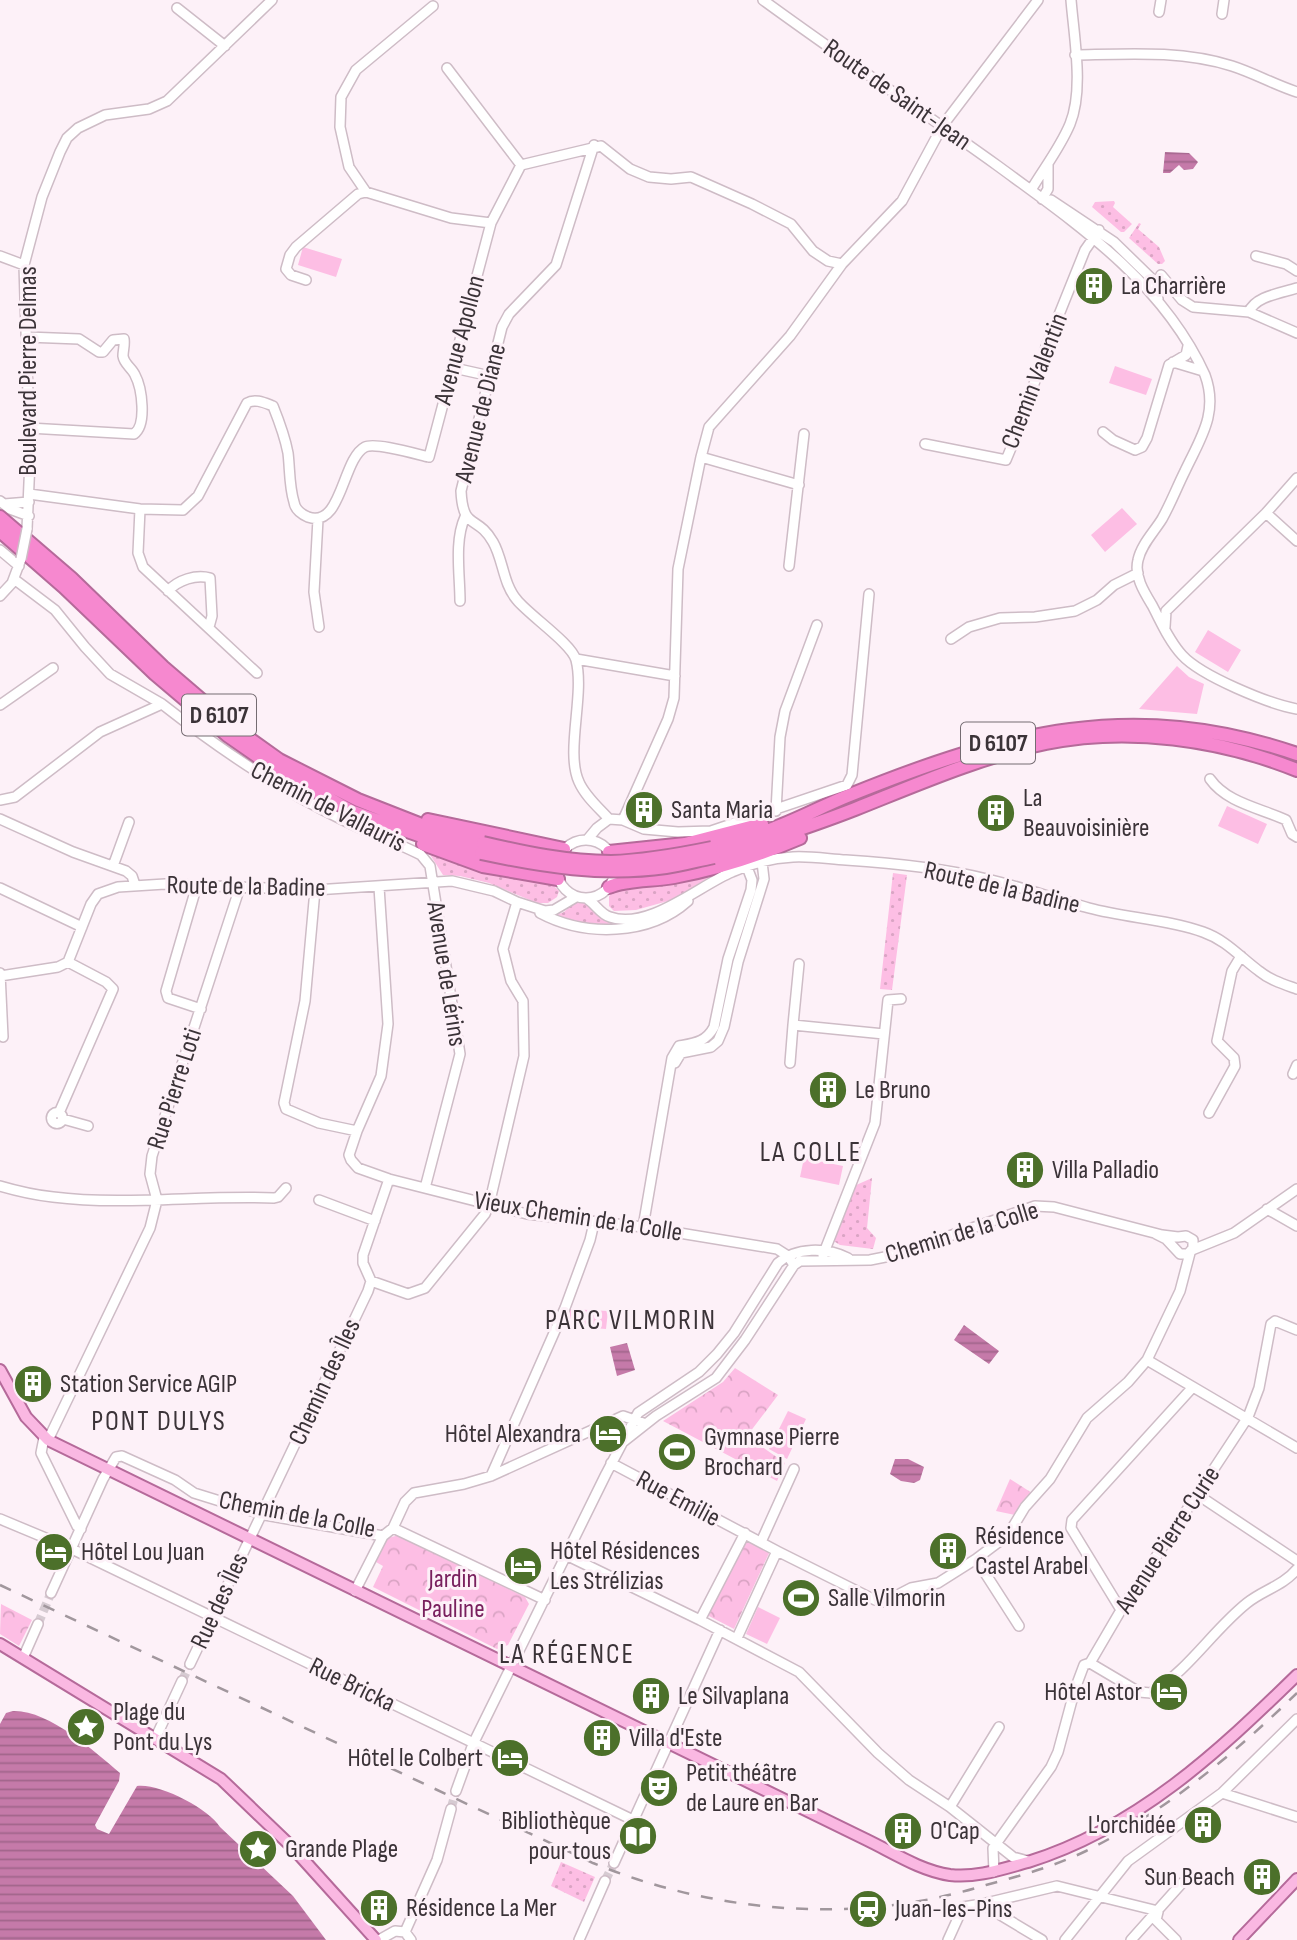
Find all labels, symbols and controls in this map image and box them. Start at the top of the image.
street label: Route de Saint-Jean [817,33,977,157]
building icon: La Charrière [1073,265,1115,307]
street label: Boulevard Pierre Delmas [13,266,44,476]
place label: La Charrière [1121,271,1226,302]
street label: Avenue Apollon [428,272,492,409]
street label: Chemin Valentin [995,309,1075,453]
street label: Avenue de Diane [448,340,513,487]
road number: D 6107 [182,694,256,736]
road number: D 6107 [961,722,1035,764]
street label: Chemin de Vallauris [245,755,411,859]
place label: La Beauvoisinière [1023,783,1149,844]
building icon: Santa Maria [623,789,665,831]
building icon: La Beauvoisinière [975,792,1017,834]
place label: Santa Maria [671,795,773,826]
street label: Route de la Badine [921,855,1083,921]
street label: Route de la Badine [166,870,326,904]
street label: Avenue de Lérins [419,899,473,1048]
street label: Rue Pierre Loti [141,1024,209,1154]
building icon: Le Bruno [807,1069,849,1111]
place label: Le Bruno [855,1075,931,1106]
district label: LA COLLE [760,1136,862,1169]
building icon: Villa Palladio [1004,1149,1046,1191]
place label: Villa Palladio [1052,1155,1159,1186]
street label: Vieux Chemin de la Colle [472,1185,684,1249]
street label: Chemin de la Colle [882,1195,1042,1271]
district label: PARC VILMORIN [545,1304,717,1337]
street label: Chemin des Îles [282,1314,368,1450]
building icon: Station Service AGIP [12,1363,54,1405]
place label: Station Service AGIP [60,1369,237,1400]
district label: PONT DULYS [91,1405,227,1438]
hotel icon: Hôtel Alexandra [587,1413,629,1455]
place label: Hôtel Alexandra [445,1419,581,1450]
place label: Gymnase Pierre Brochard [704,1422,840,1483]
sports icon: Gymnase Pierre Brochard [656,1431,698,1473]
street label: Avenue Pierre Curie [1108,1461,1227,1620]
street label: Rue Emilie [631,1464,725,1534]
street label: Chemin de la Colle [216,1485,378,1545]
place label: Résidence Castel Arabel [975,1521,1088,1582]
building icon: Résidence Castel Arabel [927,1530,969,1572]
hotel icon: Hôtel Lou Juan [33,1531,75,1573]
place label: Hôtel Résidences Les Strélizias [550,1536,700,1597]
place label: Hôtel Lou Juan [81,1537,205,1568]
hotel icon: Hôtel Résidences Les Strélizias [502,1545,544,1587]
street label: Rue des Îles [184,1548,256,1654]
park label: Jardin Pauline [421,1564,485,1625]
sports icon: Salle Vilmorin [780,1577,822,1619]
place label: Salle Vilmorin [828,1583,946,1614]
district label: LA RÉGENCE [499,1638,635,1671]
street label: Rue Bricka [304,1651,400,1719]
hotel icon: Hôtel Astor [1148,1671,1190,1713]
building icon: Le Silvaplana [630,1675,672,1717]
place label: Hôtel Astor [1044,1677,1143,1708]
place label: Le Silvaplana [678,1681,789,1712]
place label: Plage du Pont du Lys [113,1697,212,1758]
place icon: Plage du Pont du Lys [65,1706,107,1748]
building icon: Villa d'Este [581,1717,623,1759]
place label: Villa d'Este [629,1723,723,1754]
hotel icon: Hôtel le Colbert [489,1737,531,1779]
place label: Hôtel le Colbert [347,1743,483,1774]
place label: Petit théâtre de Laure en Bar [686,1758,819,1819]
theatre icon: Petit théâtre de Laure en Bar [638,1767,680,1809]
building icon: L'orchidée [1182,1804,1224,1846]
place label: Bibliothèque pour tous [501,1806,611,1867]
building icon: O'Cap [882,1810,924,1852]
place label: L'orchidée [1088,1810,1176,1841]
library icon: Bibliothèque pour tous [617,1815,659,1857]
place label: O'Cap [930,1816,980,1847]
place icon: Grande Plage [237,1828,279,1870]
place label: Grande Plage [285,1834,398,1865]
building icon: Sun Beach [1241,1856,1283,1898]
place label: Sun Beach [1144,1862,1235,1893]
building icon: Résidence La Mer [358,1887,400,1929]
station icon: Juan-les-Pins [847,1888,889,1930]
place label: Résidence La Mer [406,1893,557,1924]
place label: Juan-les-Pins [894,1894,1012,1925]

